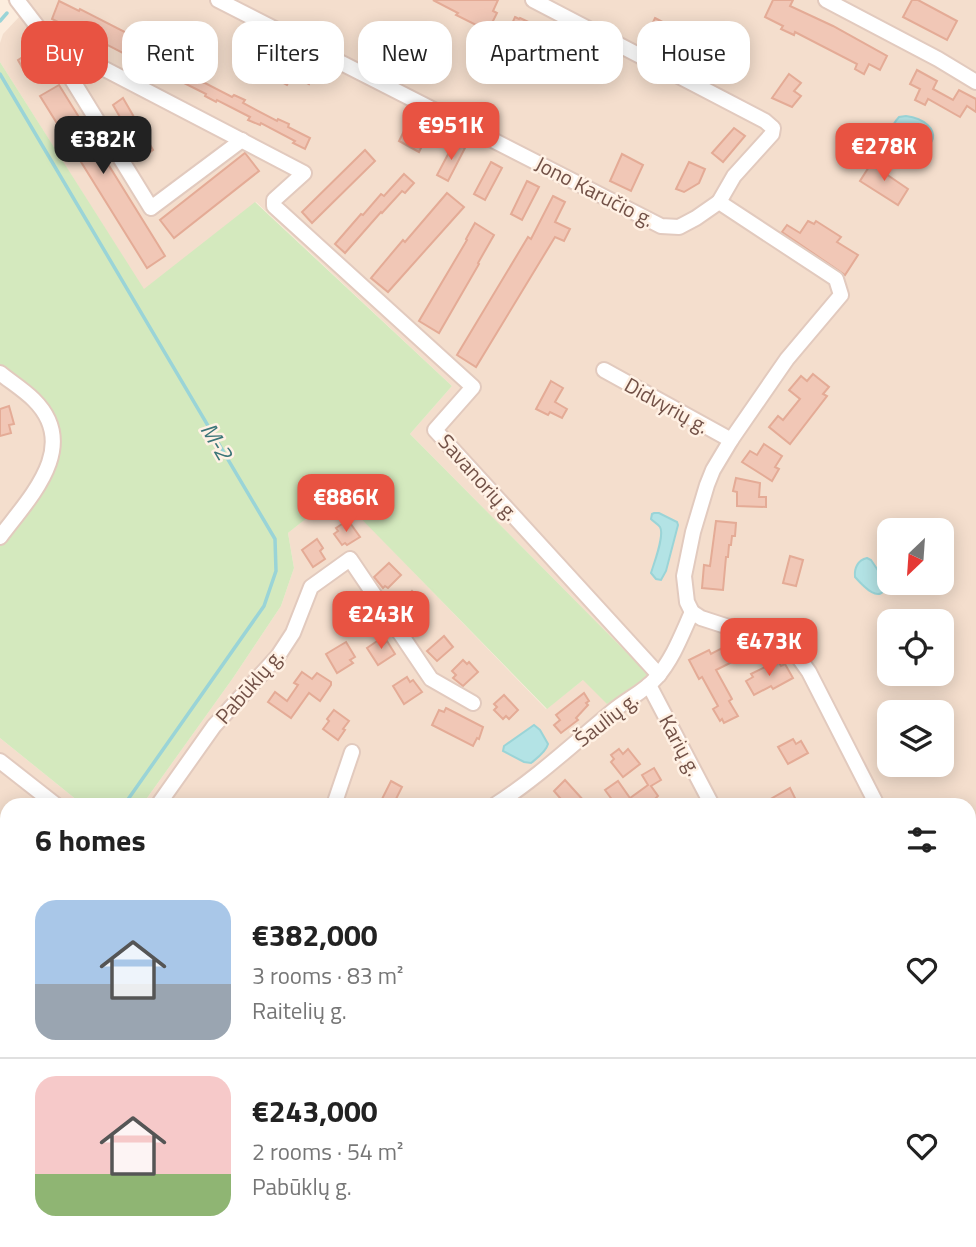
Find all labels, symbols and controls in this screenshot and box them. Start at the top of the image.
chip: Buy [21,21,108,84]
chip: Rent [122,21,218,84]
chip: Filters [232,21,344,84]
chip: New [358,21,452,84]
chip: Apartment [466,21,623,84]
chip: House [637,21,750,84]
pin: €951K [402,102,500,162]
text: €951K [418,107,484,142]
pin: €382K [54,116,152,176]
text: €382K [70,121,136,156]
pin: €278K [835,124,933,183]
text: €278K [851,128,917,163]
street label: Jono Karučio g. [530,147,660,235]
street label: Didvyrių g. [619,369,715,441]
water label: M-2 [192,415,242,467]
street label: Savanorių g. [431,426,527,528]
pin: €886K [297,475,395,534]
text: €886K [313,479,379,514]
north arrow [877,518,954,595]
map controls [877,518,954,777]
pin: €243K [332,592,430,651]
text: €243K [348,596,414,631]
button: locate [877,609,954,686]
pin: €473K [720,618,818,678]
text: €473K [736,623,802,658]
street label: Pabūklų g. [207,641,291,731]
street label: Šaulių g. [567,684,645,754]
button: layers [877,700,954,777]
street label: Karių g. [652,709,710,781]
text: 6 homes [35,817,146,863]
icon: filters [903,821,941,859]
text: €382,000 [252,912,378,958]
icon: home [91,928,175,1012]
icon: heart [903,951,941,989]
text: 3 rooms · 83 m² [252,958,403,993]
text: Raitelių g. [252,993,347,1028]
text: €243,000 [252,1088,378,1134]
icon: home [91,1104,175,1188]
icon: heart [903,1127,941,1165]
text: 2 rooms · 54 m² [252,1134,403,1169]
text: Pabūklų g. [252,1169,352,1204]

